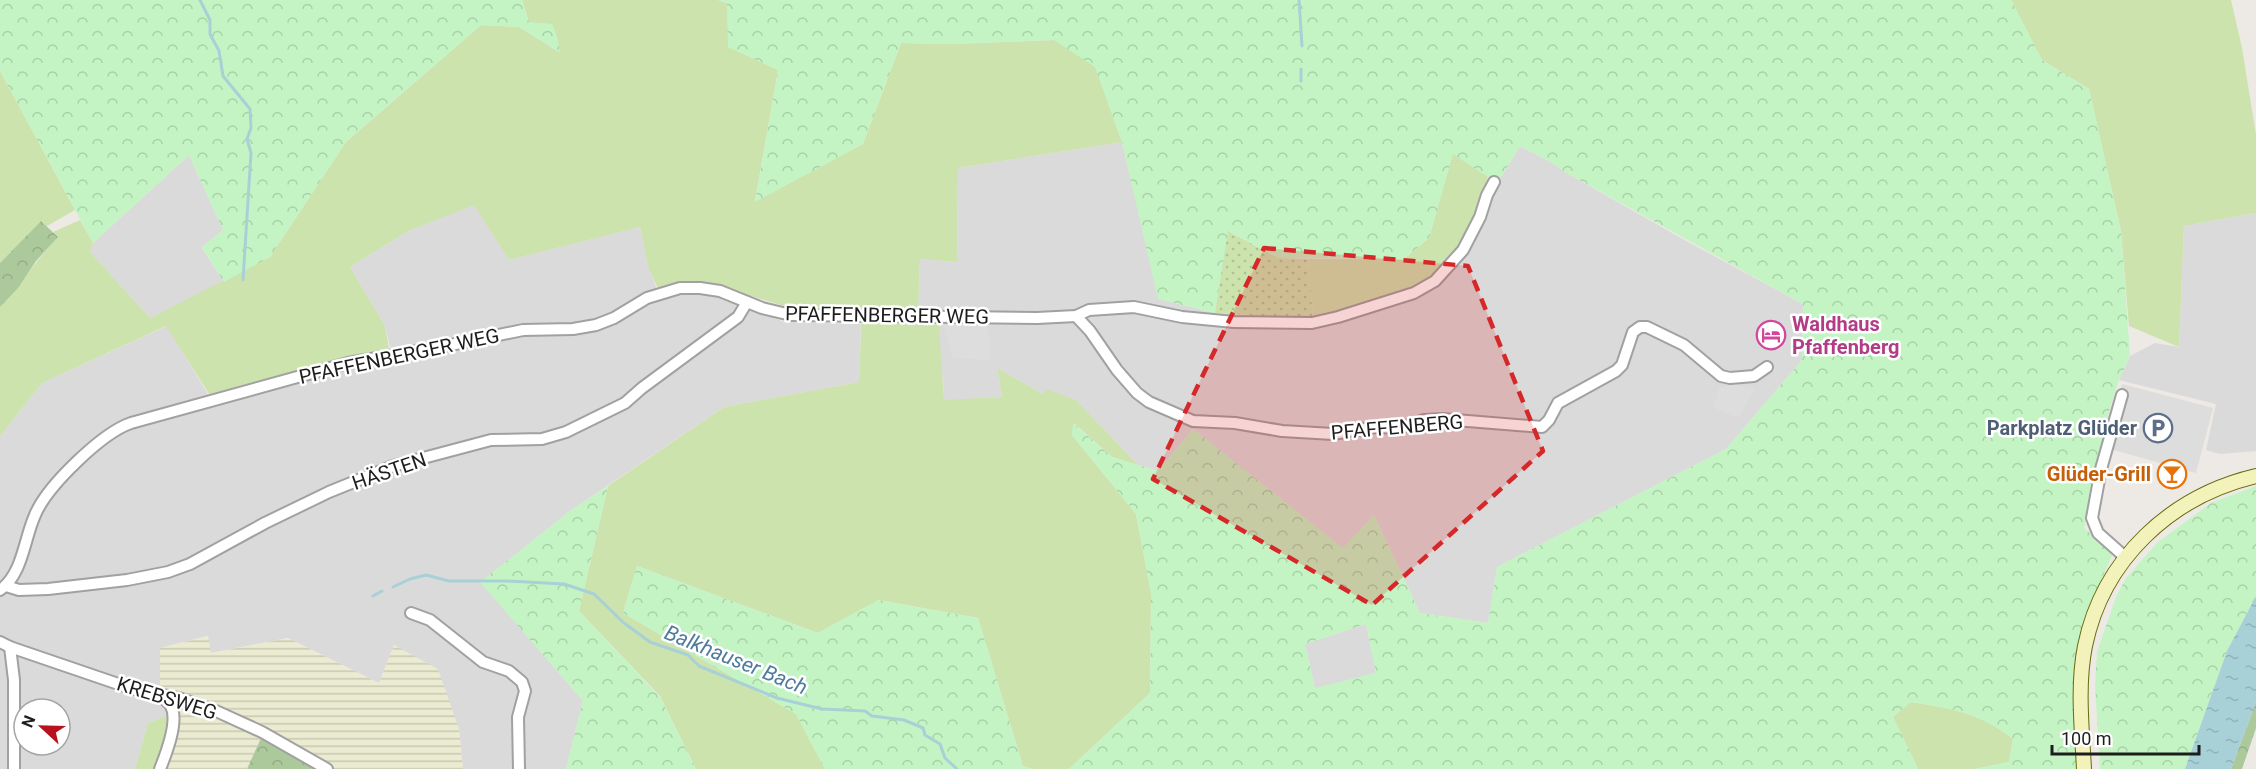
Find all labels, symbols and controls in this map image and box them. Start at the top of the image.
street label: PFAFFENBERGER WEG [785,301,989,329]
place label: Waldhaus Pfaffenberg [1792,312,1899,359]
hotel icon: Waldhaus Pfaffenberg [1755,319,1787,351]
street label: PFAFFENBERGER WEG [297,323,501,389]
street label: PFAFFENBERG [1330,409,1464,445]
parking icon: Parkplatz Glüder [2142,412,2174,444]
place label: Parkplatz Glüder [1987,416,2138,440]
street label: HÄSTEN [349,447,429,495]
bar icon: Glüder-Grill [2156,458,2188,490]
place label: Glüder-Grill [2047,462,2151,486]
water label: Balkhauser Bach [661,620,811,700]
street label: KREBSWEG [114,671,220,725]
north arrow [12,697,72,757]
text: N [18,713,39,730]
scale bar [2052,718,2199,756]
text: 100 m [2061,728,2112,749]

